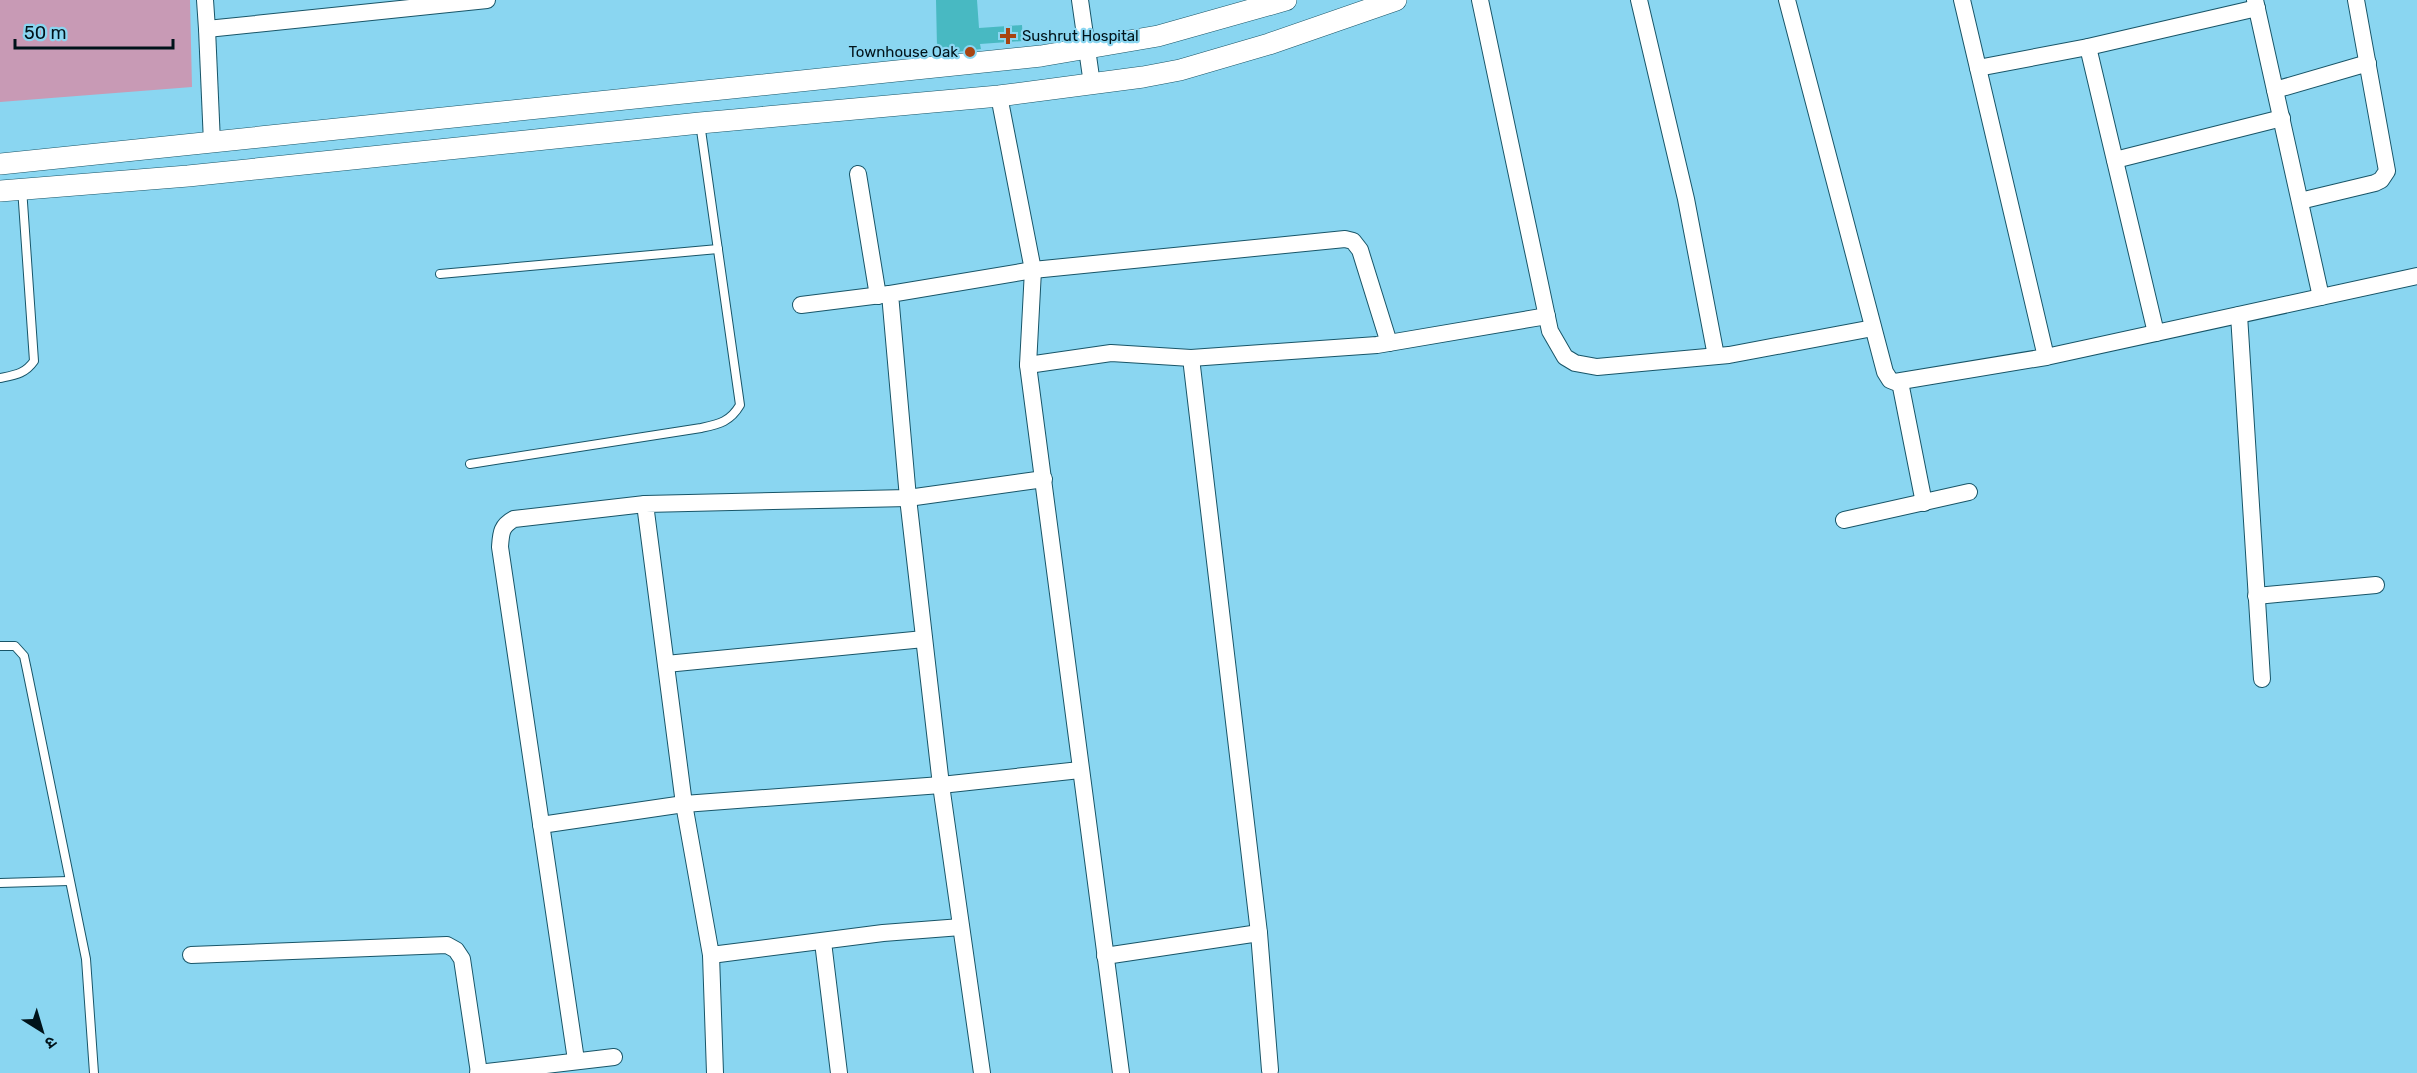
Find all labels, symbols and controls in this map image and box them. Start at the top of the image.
scale bar [15,12,172,50]
text: 50 m [24,22,67,44]
marker: Sushrut Hospital [999,27,1017,45]
place label: Sushrut Hospital [1022,27,1139,45]
place label: Townhouse Oak [849,43,958,61]
marker: Townhouse Oak [963,45,977,59]
north arrow [12,1001,72,1061]
text: उ [41,1032,60,1053]

